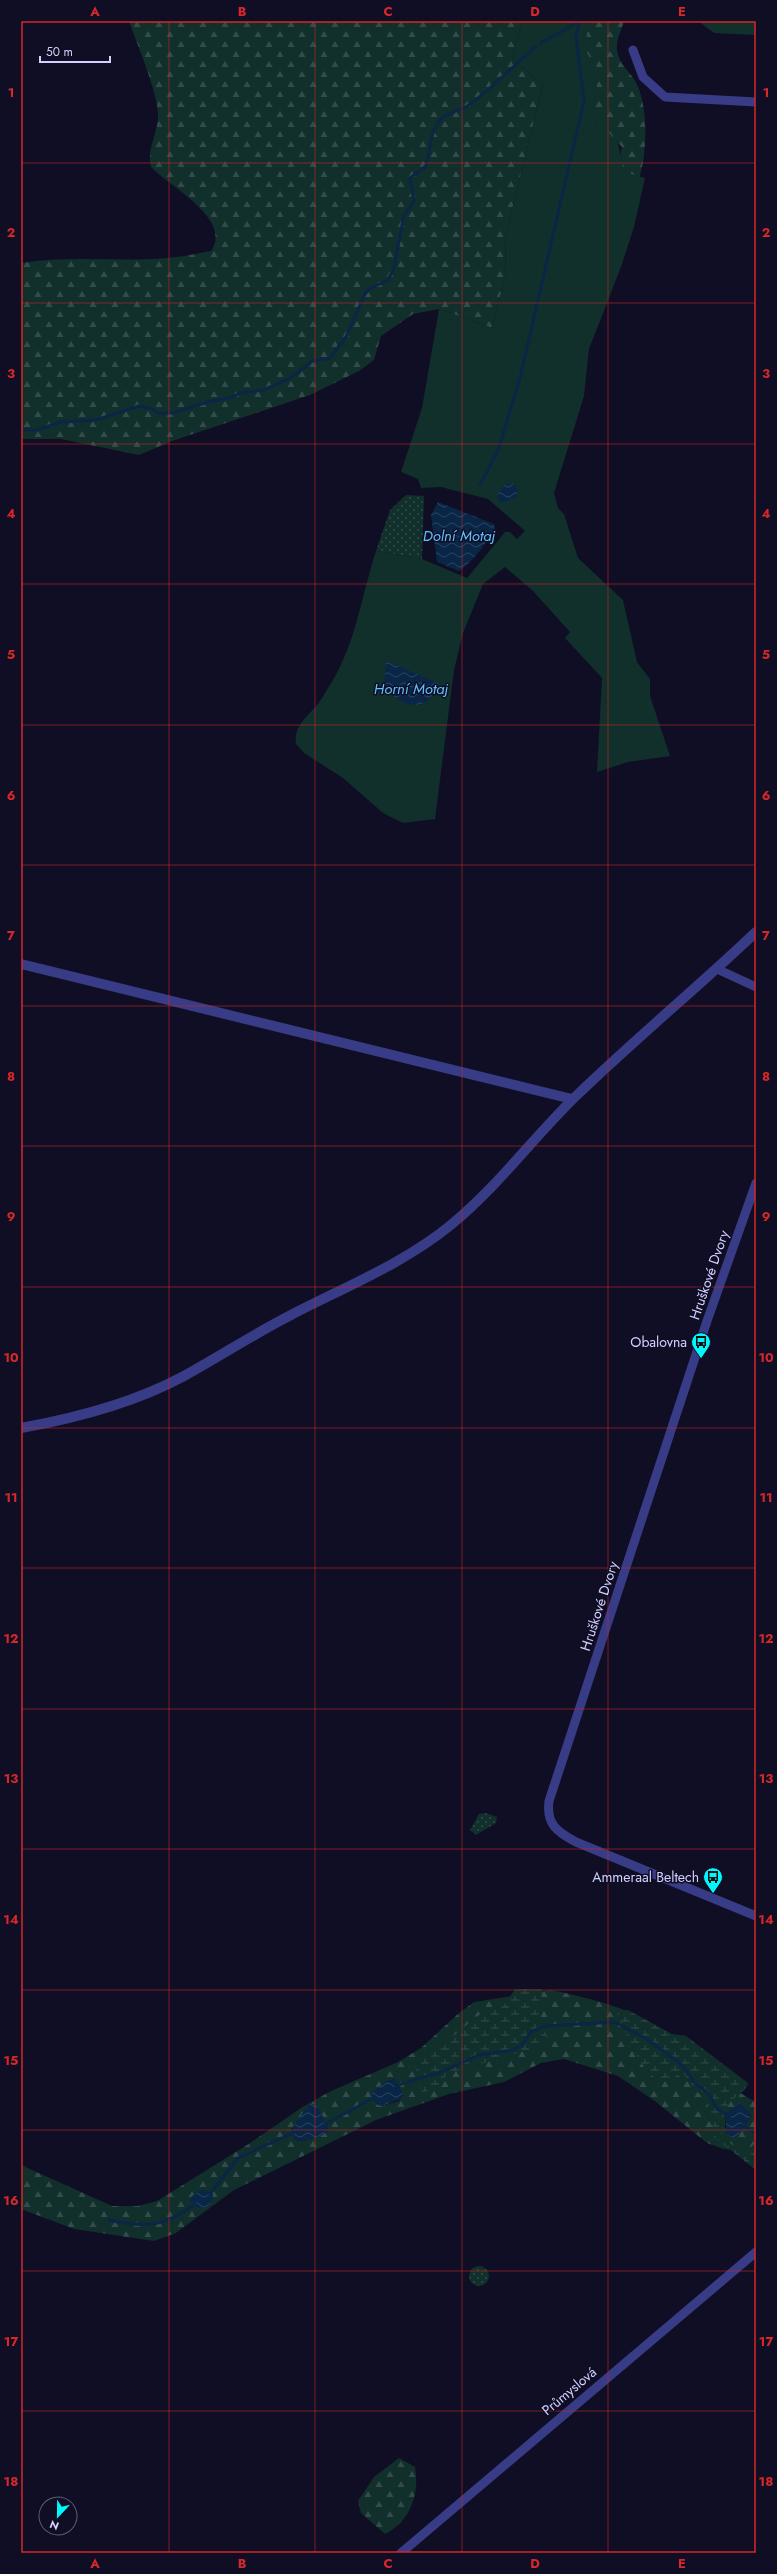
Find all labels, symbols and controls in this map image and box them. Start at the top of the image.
text: A [89,2,100,21]
text: B [238,2,247,21]
text: C [383,2,393,21]
text: D [530,2,540,21]
text: E [678,2,686,21]
scale bar [40,38,110,64]
text: 50 m [46,43,73,61]
text: 1 [8,83,14,102]
text: 1 [763,83,769,102]
text: 2 [7,223,15,242]
text: 2 [762,223,770,242]
text: 3 [7,364,15,383]
text: 3 [762,364,770,383]
text: 4 [6,504,16,523]
text: 4 [761,504,771,523]
water label: Dolní Motaj [423,525,495,547]
text: 5 [7,645,15,664]
text: 5 [762,645,770,664]
water label: Horní Motaj [374,678,449,700]
text: 6 [7,786,16,805]
text: 6 [762,786,771,805]
text: 7 [7,926,15,945]
text: 7 [762,926,770,945]
text: 8 [7,1067,15,1086]
text: 8 [762,1067,770,1086]
text: 9 [7,1207,16,1226]
text: 9 [762,1207,771,1226]
street label: Hruškové Dvory [684,1227,734,1322]
bus stop icon: Obalovna [690,1331,712,1359]
place label: Obalovna [630,1332,687,1352]
text: 10 [3,1348,19,1367]
text: 10 [758,1348,774,1367]
text: 11 [4,1488,18,1507]
text: 11 [759,1488,773,1507]
street label: Hruškové Dvory [575,1558,623,1653]
text: 12 [3,1629,19,1648]
text: 12 [758,1629,774,1648]
text: 13 [4,1769,18,1788]
text: 13 [759,1769,773,1788]
bus stop icon: Ammeraal Beltech [702,1866,724,1894]
place label: Ammeraal Beltech [592,1867,699,1887]
text: 14 [3,1910,19,1929]
text: 14 [758,1910,774,1929]
text: 15 [3,2051,19,2070]
text: 15 [758,2051,774,2070]
text: 16 [3,2191,19,2210]
text: 16 [758,2191,774,2210]
text: 17 [4,2332,18,2351]
text: 17 [759,2332,773,2351]
street label: Průmyslová [537,2362,601,2420]
text: 18 [4,2472,18,2491]
text: 18 [759,2472,773,2491]
north arrow [38,2496,78,2536]
text: N [47,2516,61,2534]
text: A [89,2554,100,2573]
text: B [238,2554,247,2573]
text: C [383,2554,393,2573]
text: D [530,2554,540,2573]
text: E [678,2554,686,2573]

